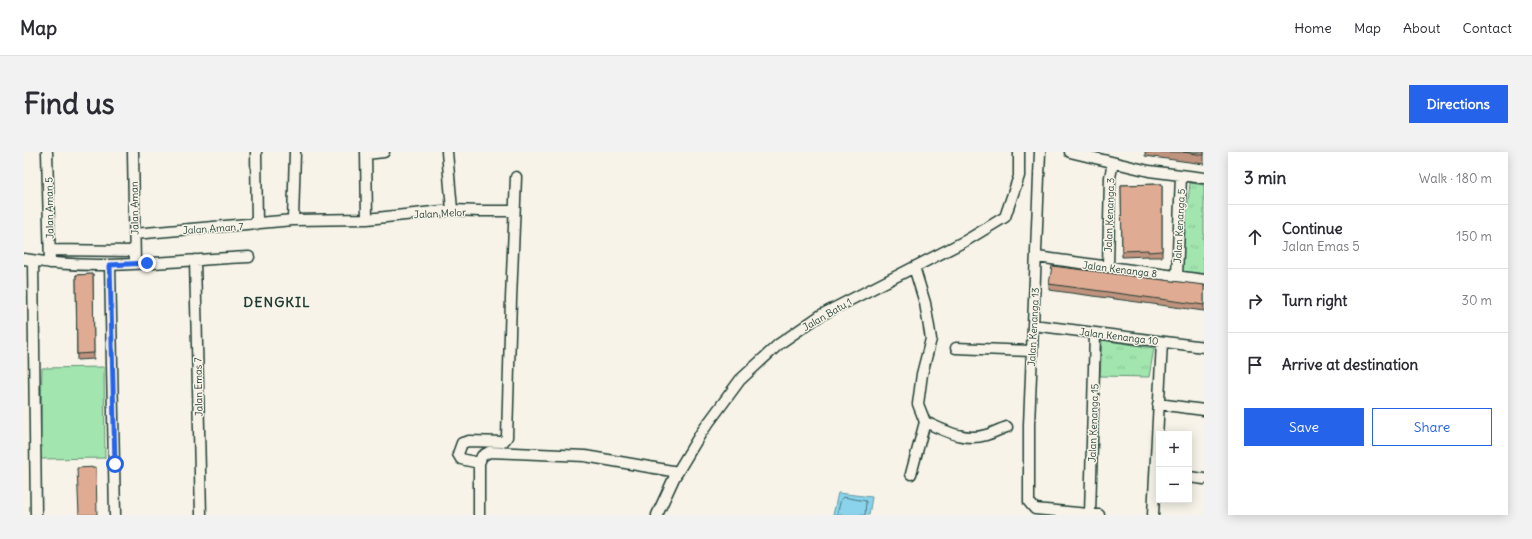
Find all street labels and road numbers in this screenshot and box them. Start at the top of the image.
street label: Jalan Aman 5 [42,177,57,239]
street label: Jalan Kenanga 3 [1102,177,1117,253]
street label: Jalan Aman [128,181,141,235]
street label: Jalan Kenanga 5 [1171,188,1188,264]
street label: Jalan Melor [414,206,466,221]
street label: Jalan Aman 7 [182,220,244,237]
street label: Jalan Kenanga 8 [1082,258,1158,281]
street label: Jalan Kenanga 13 [1025,287,1042,367]
street label: Jalan Batu 1 [800,295,854,334]
street label: Jalan Kenanga 10 [1079,325,1159,348]
street label: Jalan Emas 7 [191,357,206,417]
street label: Jalan Kenanga 15 [1086,383,1101,463]

